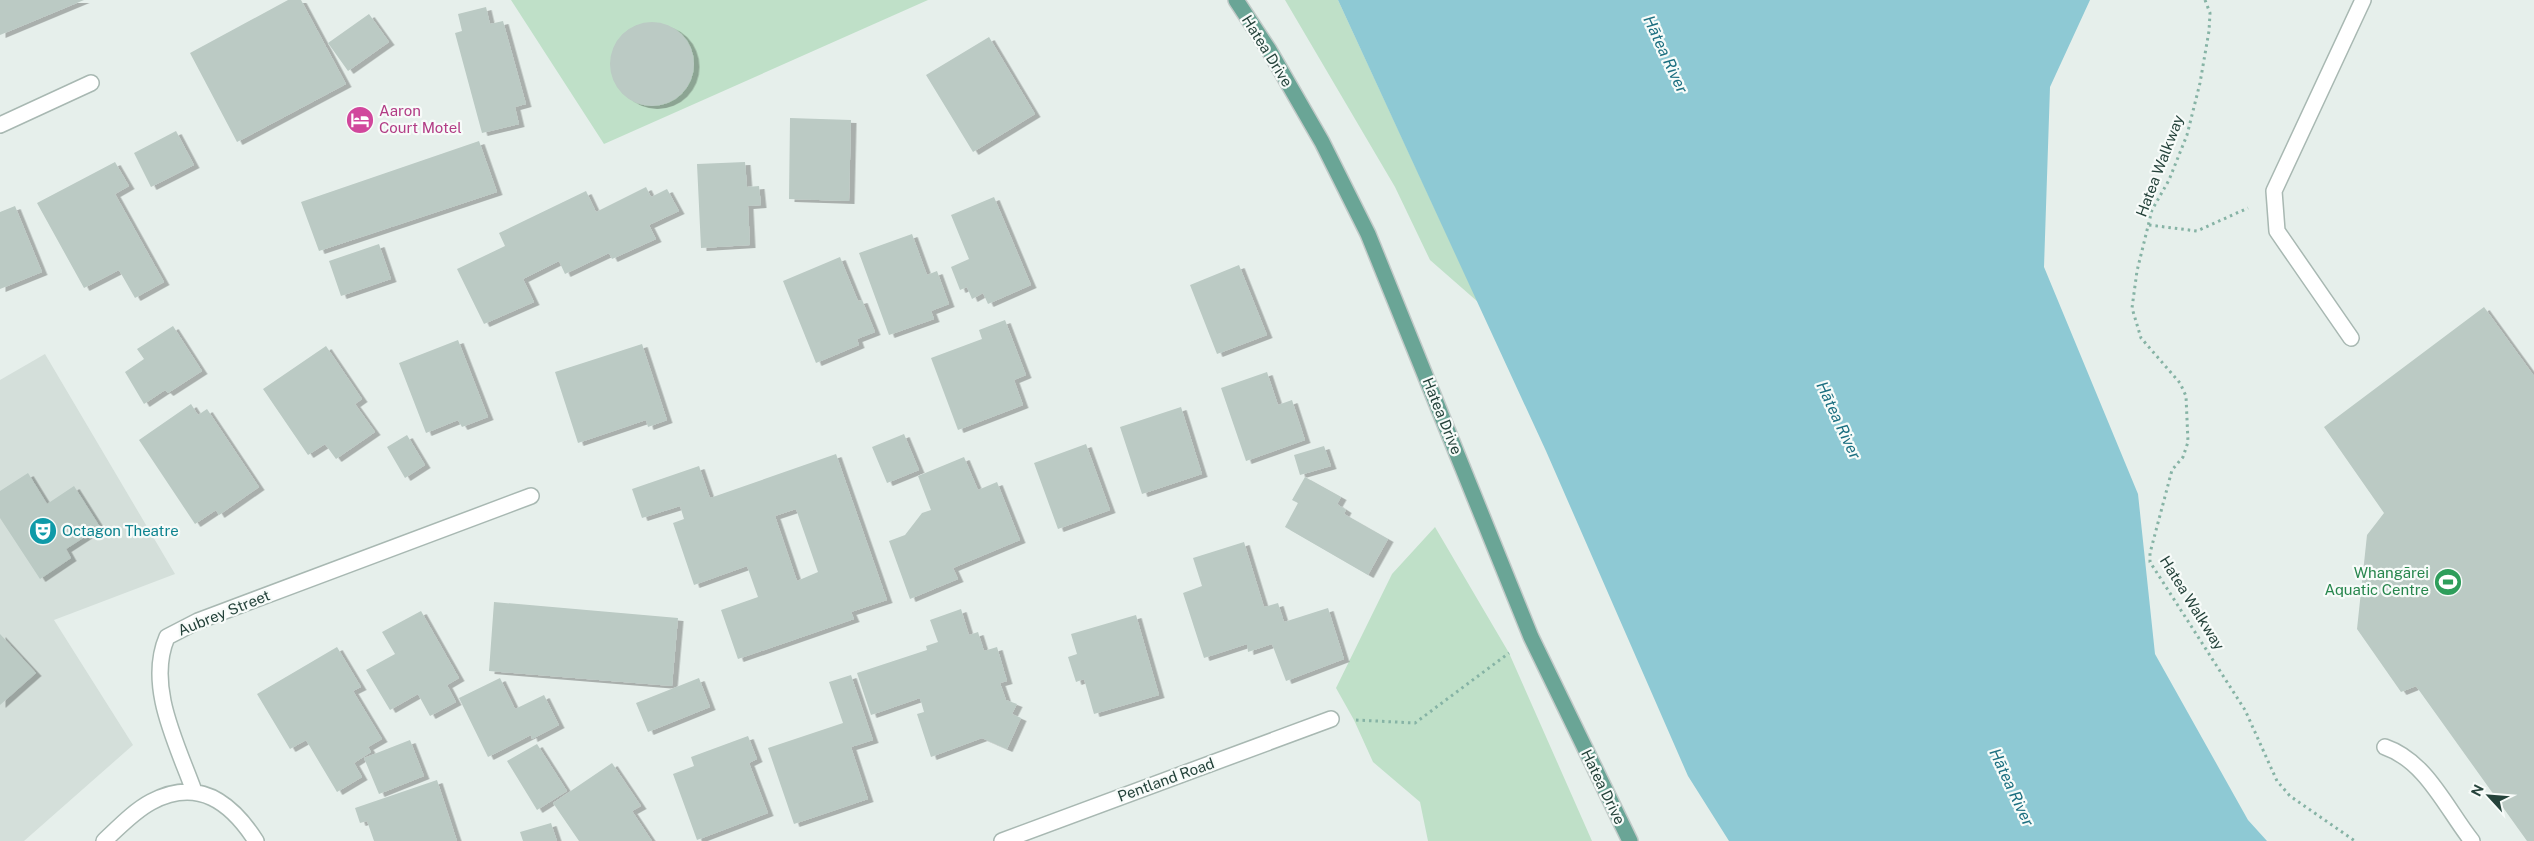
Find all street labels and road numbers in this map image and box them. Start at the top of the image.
street label: Hatea Drive [1239,12,1296,90]
street label: Hatea Walkway [2132,113,2187,219]
street label: Hatea Drive [1419,375,1466,457]
street label: Hatea Walkway [2157,553,2228,653]
street label: Aubrey Street [175,586,273,639]
street label: Hatea Drive [1578,747,1629,827]
street label: Pentland Road [1115,754,1216,805]

